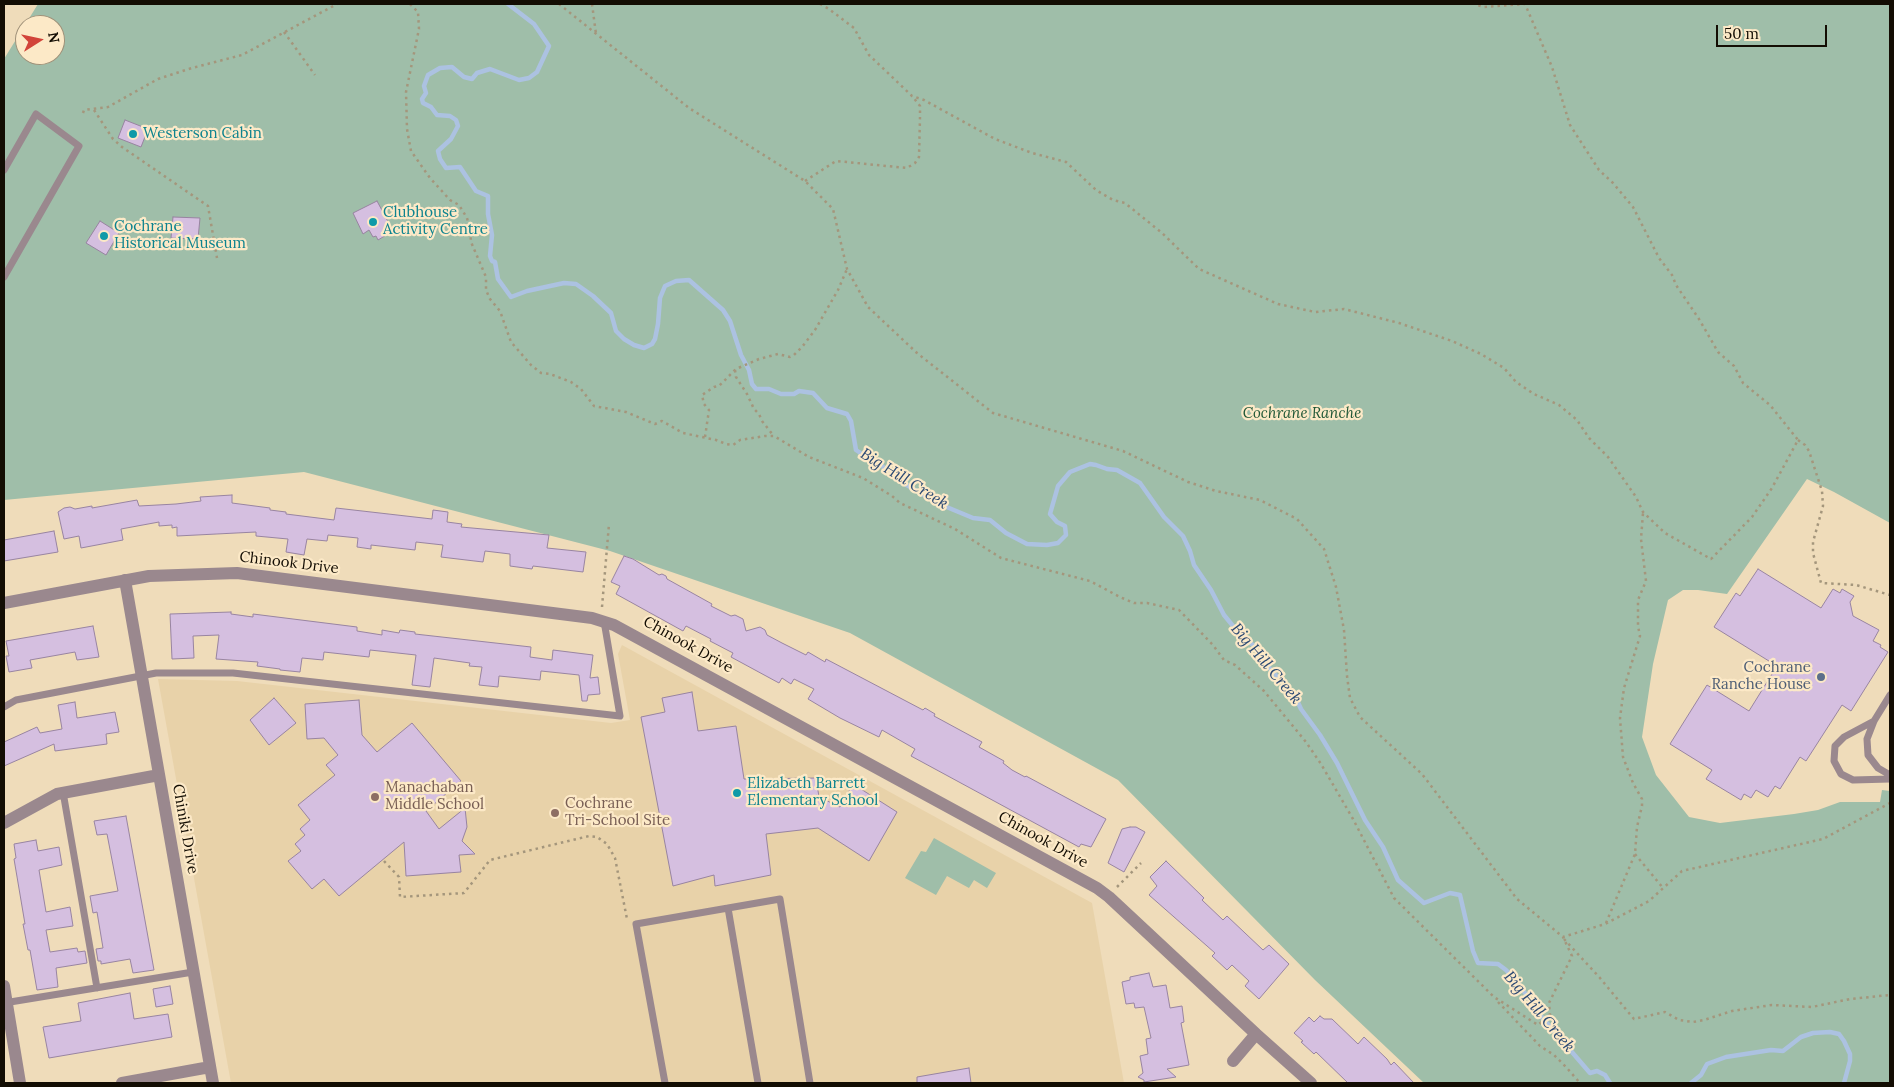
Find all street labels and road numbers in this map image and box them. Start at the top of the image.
street label: Chinook Drive [238,548,340,578]
street label: Chinook Drive [640,613,736,677]
street label: Chiniki Drive [168,783,202,875]
street label: Chinook Drive [995,808,1091,872]

